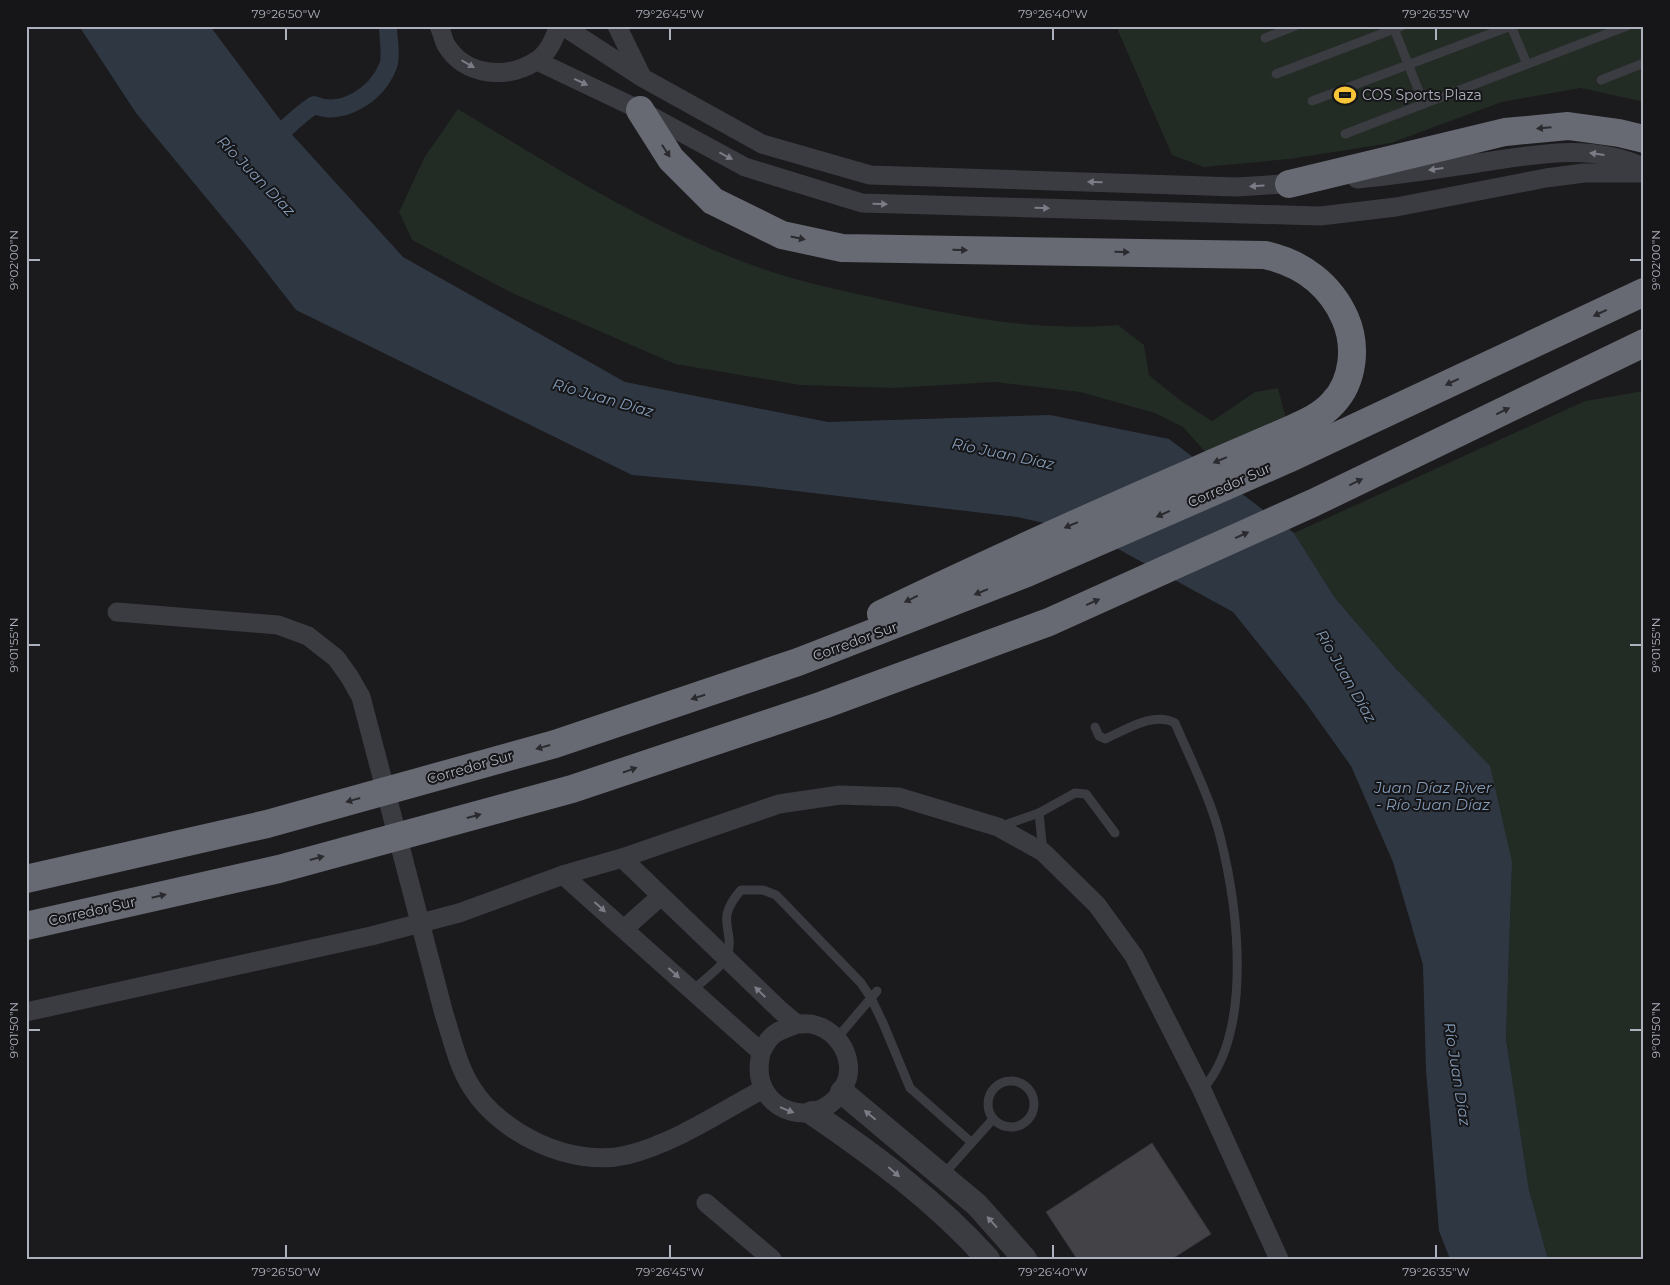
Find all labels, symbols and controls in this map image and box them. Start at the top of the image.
text: 79°26'50"W [252,6,320,21]
text: 79°26'45"W [636,6,704,21]
text: 79°26'40"W [1018,6,1088,21]
text: 79°26'35"W [1402,6,1470,21]
one-way arrow [461,59,474,68]
one-way arrow [574,78,588,86]
sports icon: COS Sports Plaza [1332,82,1358,108]
place label: COS Sports Plaza [1362,86,1482,104]
one-way arrow [1535,125,1551,133]
water label: Río Juan Díaz [213,132,300,220]
one-way arrow [661,144,671,157]
one-way arrow [1589,150,1605,158]
one-way arrow [718,152,733,160]
one-way arrow [1428,165,1444,173]
one-way arrow [1086,178,1102,186]
one-way arrow [1249,182,1265,190]
one-way arrow [872,200,888,208]
one-way arrow [1034,205,1050,213]
text: 9°02'00"N [6,230,21,290]
text: 9°02'00"N [1648,230,1663,290]
one-way arrow [791,235,807,243]
one-way arrow [952,246,968,254]
one-way arrow [1115,248,1131,256]
one-way arrow [1593,309,1607,317]
water label: Río Juan Díaz [550,374,656,421]
one-way arrow [1445,377,1460,386]
one-way arrow [1496,407,1510,415]
water label: Río Juan Díaz [950,433,1056,474]
one-way arrow [1213,457,1227,465]
street label: Corredor Sur [1185,459,1274,511]
one-way arrow [1349,478,1364,486]
one-way arrow [1156,510,1170,518]
one-way arrow [1064,521,1078,529]
one-way arrow [1234,531,1249,540]
one-way arrow [974,588,988,596]
one-way arrow [904,596,918,604]
one-way arrow [1086,597,1100,605]
street label: Corredor Sur [810,617,900,665]
text: 9°01'55"N [6,618,21,672]
text: 9°01'55"N [1648,618,1663,672]
water label: Río Juan Díaz [1312,626,1381,726]
one-way arrow [690,693,705,701]
one-way arrow [536,743,551,751]
street label: Corredor Sur [425,746,516,788]
one-way arrow [623,766,638,774]
water label: Juan Díaz River - Río Juan Díaz [1373,778,1493,814]
one-way arrow [345,796,361,804]
one-way arrow [467,812,482,820]
one-way arrow [310,854,325,862]
street label: Corredor Sur [47,892,138,930]
one-way arrow [152,892,167,900]
one-way arrow [593,902,606,913]
one-way arrow [667,967,679,979]
one-way arrow [755,986,767,998]
text: 9°01'50"N [6,1002,21,1058]
text: 9°01'50"N [1648,1002,1663,1058]
water label: Río Juan Díaz [1440,1021,1475,1127]
one-way arrow [780,1106,794,1114]
one-way arrow [864,1110,877,1121]
one-way arrow [887,1167,900,1178]
one-way arrow [987,1216,998,1229]
text: 79°26'50"W [252,1264,320,1279]
text: 79°26'45"W [636,1264,704,1279]
text: 79°26'40"W [1018,1264,1088,1279]
text: 79°26'35"W [1402,1264,1470,1279]

